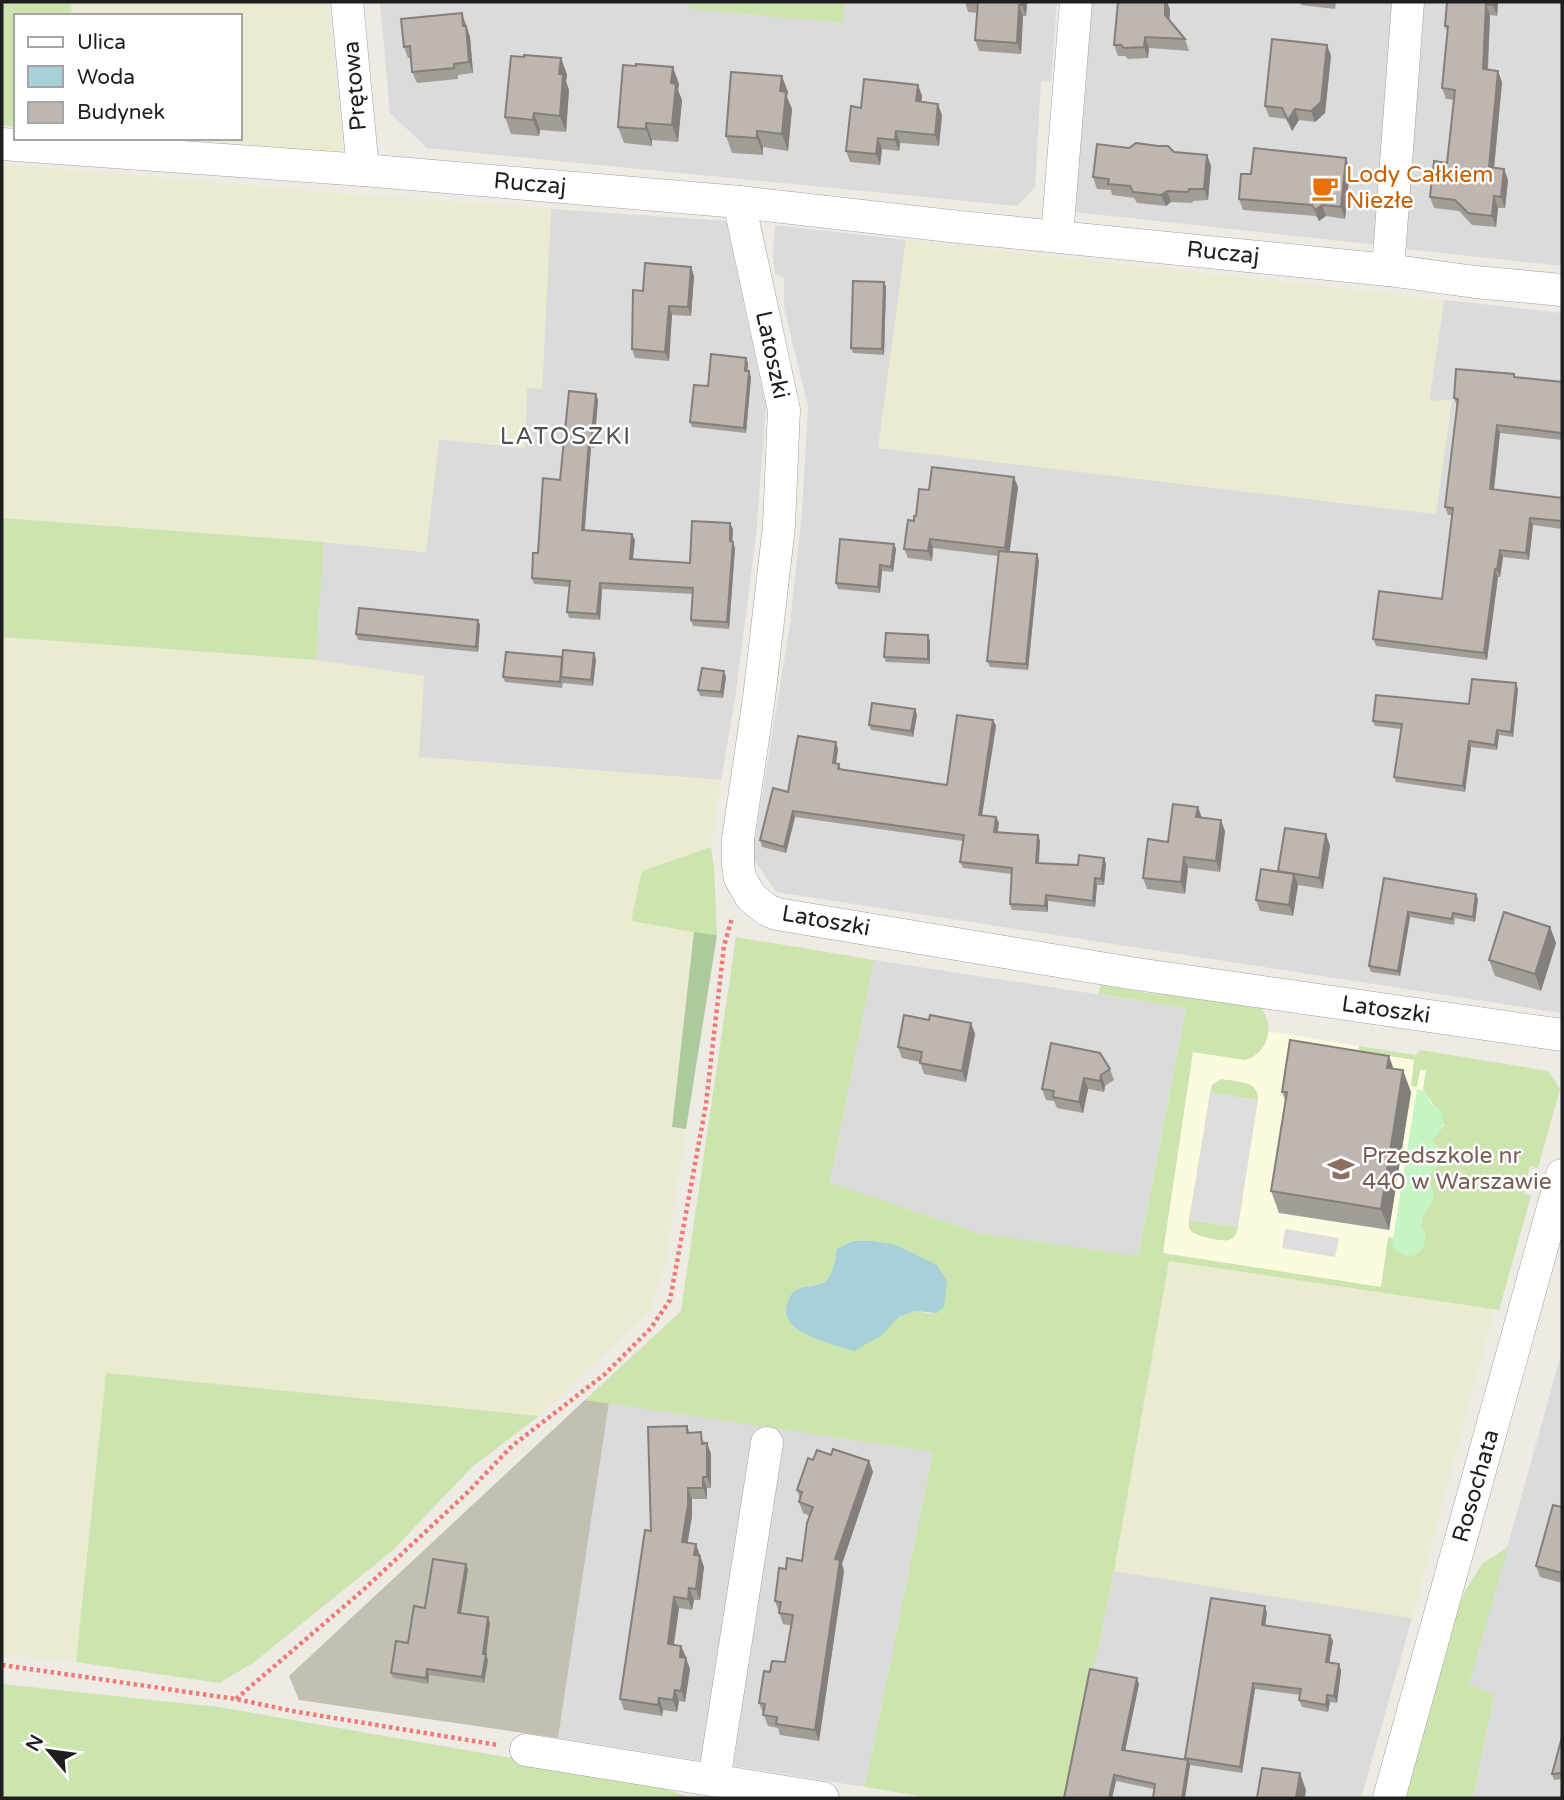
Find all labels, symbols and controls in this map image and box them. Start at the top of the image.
legend [14,14,242,140]
text: Ulica [77,30,126,55]
street label: Prętowa [337,40,373,132]
text: Woda [77,65,135,90]
text: Budynek [77,100,165,125]
place label: Lody Całkiem Niezłe [1346,161,1493,215]
street label: Ruczaj [492,167,568,201]
cafe icon: Lody Całkiem Niezłe [1310,173,1340,203]
street label: Ruczaj [1185,235,1261,271]
street label: Latoszki [749,308,795,402]
district label: LATOSZKI [500,422,632,451]
street label: Latoszki [780,899,872,943]
street label: Latoszki [1340,990,1432,1030]
place label: Przedszkole nr 440 w Warszawie [1362,1142,1552,1196]
school or university icon: Przedszkole nr 440 w Warszawie [1326,1154,1356,1184]
street label: Rosochata [1447,1426,1505,1546]
north arrow [14,1716,84,1786]
text: N [22,1731,48,1755]

